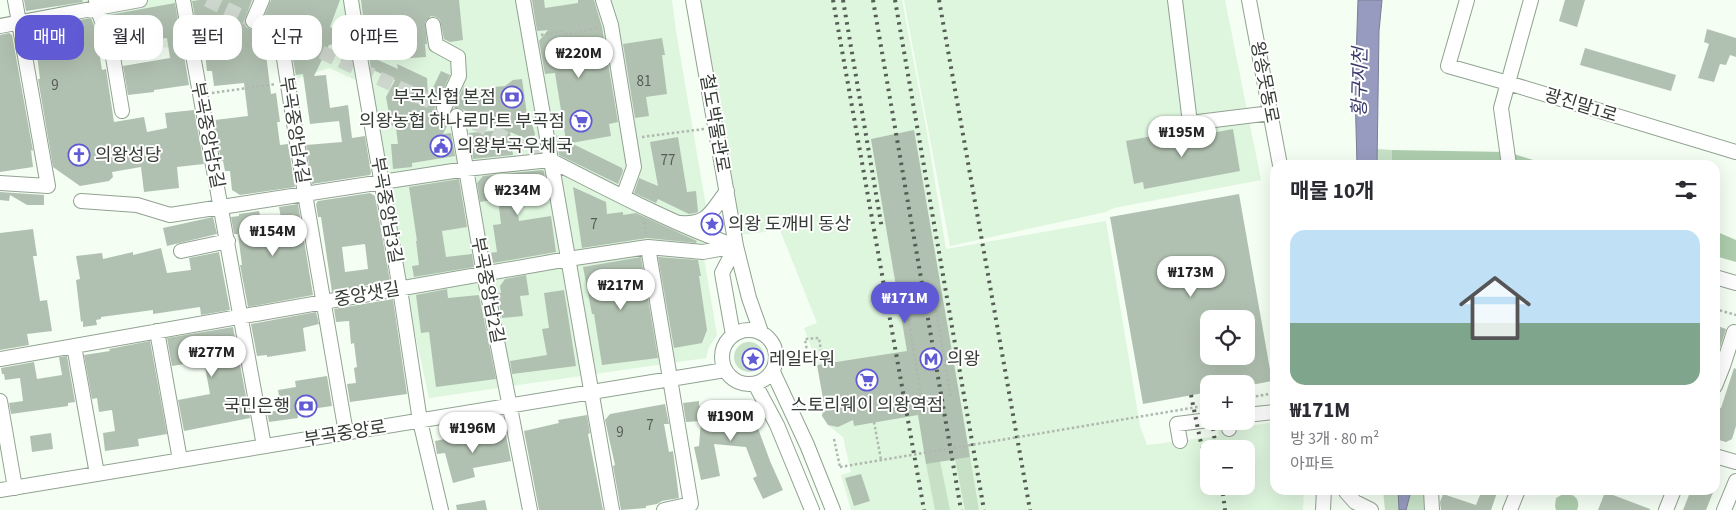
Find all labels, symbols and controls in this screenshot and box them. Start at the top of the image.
chip: 매매 [15,15,84,60]
chip: 월세 [94,15,163,60]
chip: 필터 [173,15,242,60]
chip: 신규 [252,15,322,60]
chip: 아파트 [332,15,417,60]
pin: ₩220M [544,36,614,79]
street label: 왕송못동로 [1244,39,1285,125]
text: ₩220M [556,42,602,64]
water label: 황구지천 [1346,45,1375,117]
house number: 81 [637,71,651,92]
street label: 철도박물관로 [694,72,735,174]
house number: 9 [51,75,59,96]
street label: 부곡중앙남4길 [274,75,315,186]
street label: 부곡중앙남5길 [185,80,230,191]
street label: 광진말1로 [1541,83,1620,128]
place label: 부곡신협 본점 [393,85,496,110]
bank icon: 부곡신협 본점 [500,85,524,109]
place label: 의왕농협 하나로마트 부곡점 [359,109,565,134]
supermarket icon: 의왕농협 하나로마트 부곡점 [569,109,593,133]
pin: ₩195M [1147,116,1217,158]
text: ₩195M [1159,121,1205,143]
public building icon: 의왕부곡우체국 [429,134,453,158]
place label: 의왕부곡우체국 [457,134,573,159]
church icon: 의왕성당 [67,143,91,167]
place label: 의왕성당 [95,143,161,168]
house number: 77 [661,150,675,171]
street label: 부곡중앙남3길 [365,155,408,266]
pin: ₩234M [483,174,553,216]
text: 매물 10개 [1290,176,1374,206]
icon: filters [1672,176,1700,204]
text: ₩234M [495,179,541,201]
place icon: 의왕 도깨비 동상 [700,212,724,236]
place label: 의왕 도깨비 동상 [728,212,851,237]
pin: ₩154M [238,214,308,257]
house number: 7 [590,214,598,235]
text: ₩154M [250,220,296,242]
street label: 부곡중앙남2길 [465,235,510,346]
pin: ₩173M [1156,256,1226,298]
text: ₩173M [1168,261,1214,283]
icon: home [1450,263,1540,353]
pin: ₩217M [586,268,656,311]
text: ₩217M [598,274,644,296]
street label: 중앙샛길 [332,276,402,313]
pin: ₩171M [870,282,940,324]
text: ₩171M [882,287,928,309]
map controls [1200,310,1255,495]
button: locate [1200,310,1255,365]
pin: ₩277M [177,336,247,378]
text: ₩277M [189,341,235,363]
place icon: 레일타워 [741,347,765,371]
place label: 레일타워 [769,347,835,372]
metro station icon: 의왕 [919,347,943,371]
place label: 의왕 [947,347,980,372]
supermarket icon: 스토리웨이 의왕역점 [855,368,879,392]
button: + [1200,375,1255,430]
place label: 스토리웨이 의왕역점 [791,393,943,418]
place label: 국민은행 [224,394,290,419]
bank icon: 국민은행 [294,394,318,418]
text: ₩171M [1290,395,1350,425]
pin: ₩190M [696,400,766,442]
text: ₩190M [708,405,754,427]
pin: ₩196M [438,412,508,454]
street label: 부곡중앙로 [302,415,388,452]
house number: 7 [646,415,654,436]
text: ₩196M [450,417,496,439]
house number: 9 [616,422,624,443]
text: 방 3개 · 80 m² [1290,428,1379,450]
button: − [1200,440,1255,495]
text: 아파트 [1290,453,1334,475]

